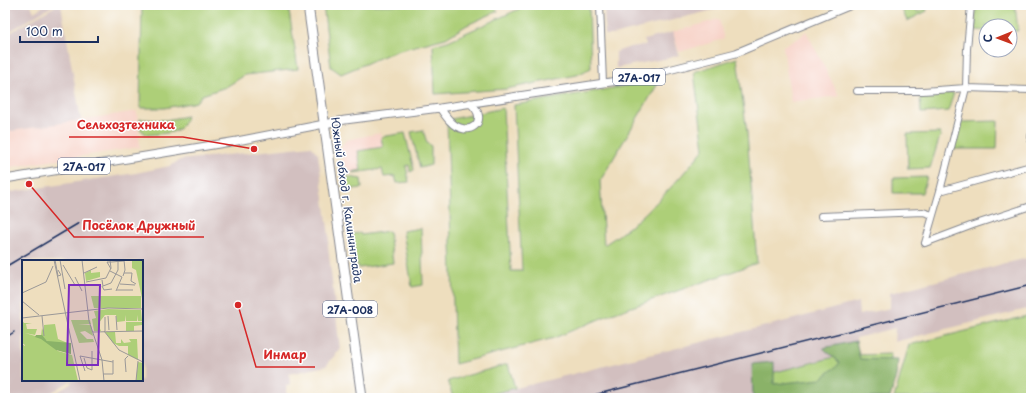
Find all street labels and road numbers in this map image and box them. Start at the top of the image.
road number: 27А-017 [613,69,665,85]
street label: Южный обход г. Калининграда [327,116,367,284]
road number: 27А-017 [58,158,110,174]
road number: 27А-008 [323,301,377,317]

